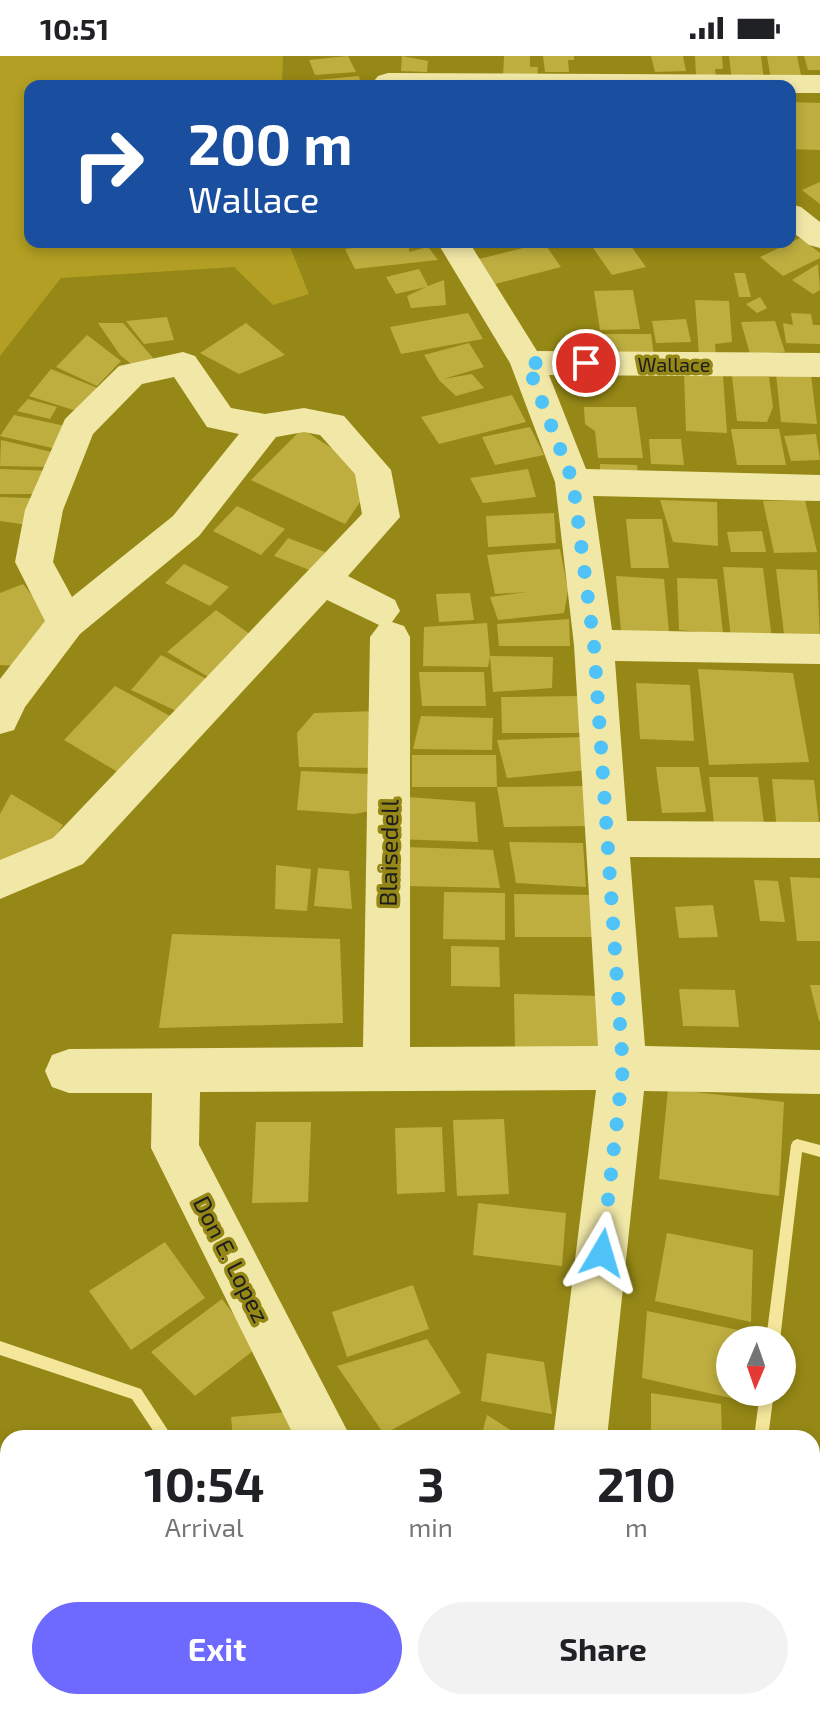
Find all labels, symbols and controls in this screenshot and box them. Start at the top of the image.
text: 10:51 [40,10,109,46]
text: 200 m [188,109,353,176]
icon: right [56,112,160,216]
text: Wallace [188,177,319,220]
pin [552,329,620,397]
icon: arrive [564,341,608,385]
street label: Wallace [638,352,710,376]
street label: Blaisedell [373,799,403,907]
street label: Don E. Lopez [188,1191,276,1327]
position arrow [560,1211,644,1295]
north arrow [716,1326,796,1406]
map controls [716,1326,796,1406]
text: 10:54 [144,1454,265,1512]
text: 3 [417,1454,444,1512]
text: 210 [597,1454,676,1512]
text: Arrival [165,1511,244,1542]
text: min [409,1511,453,1542]
text: m [625,1511,648,1542]
button: Exit [32,1602,402,1694]
button: Share [418,1602,788,1694]

